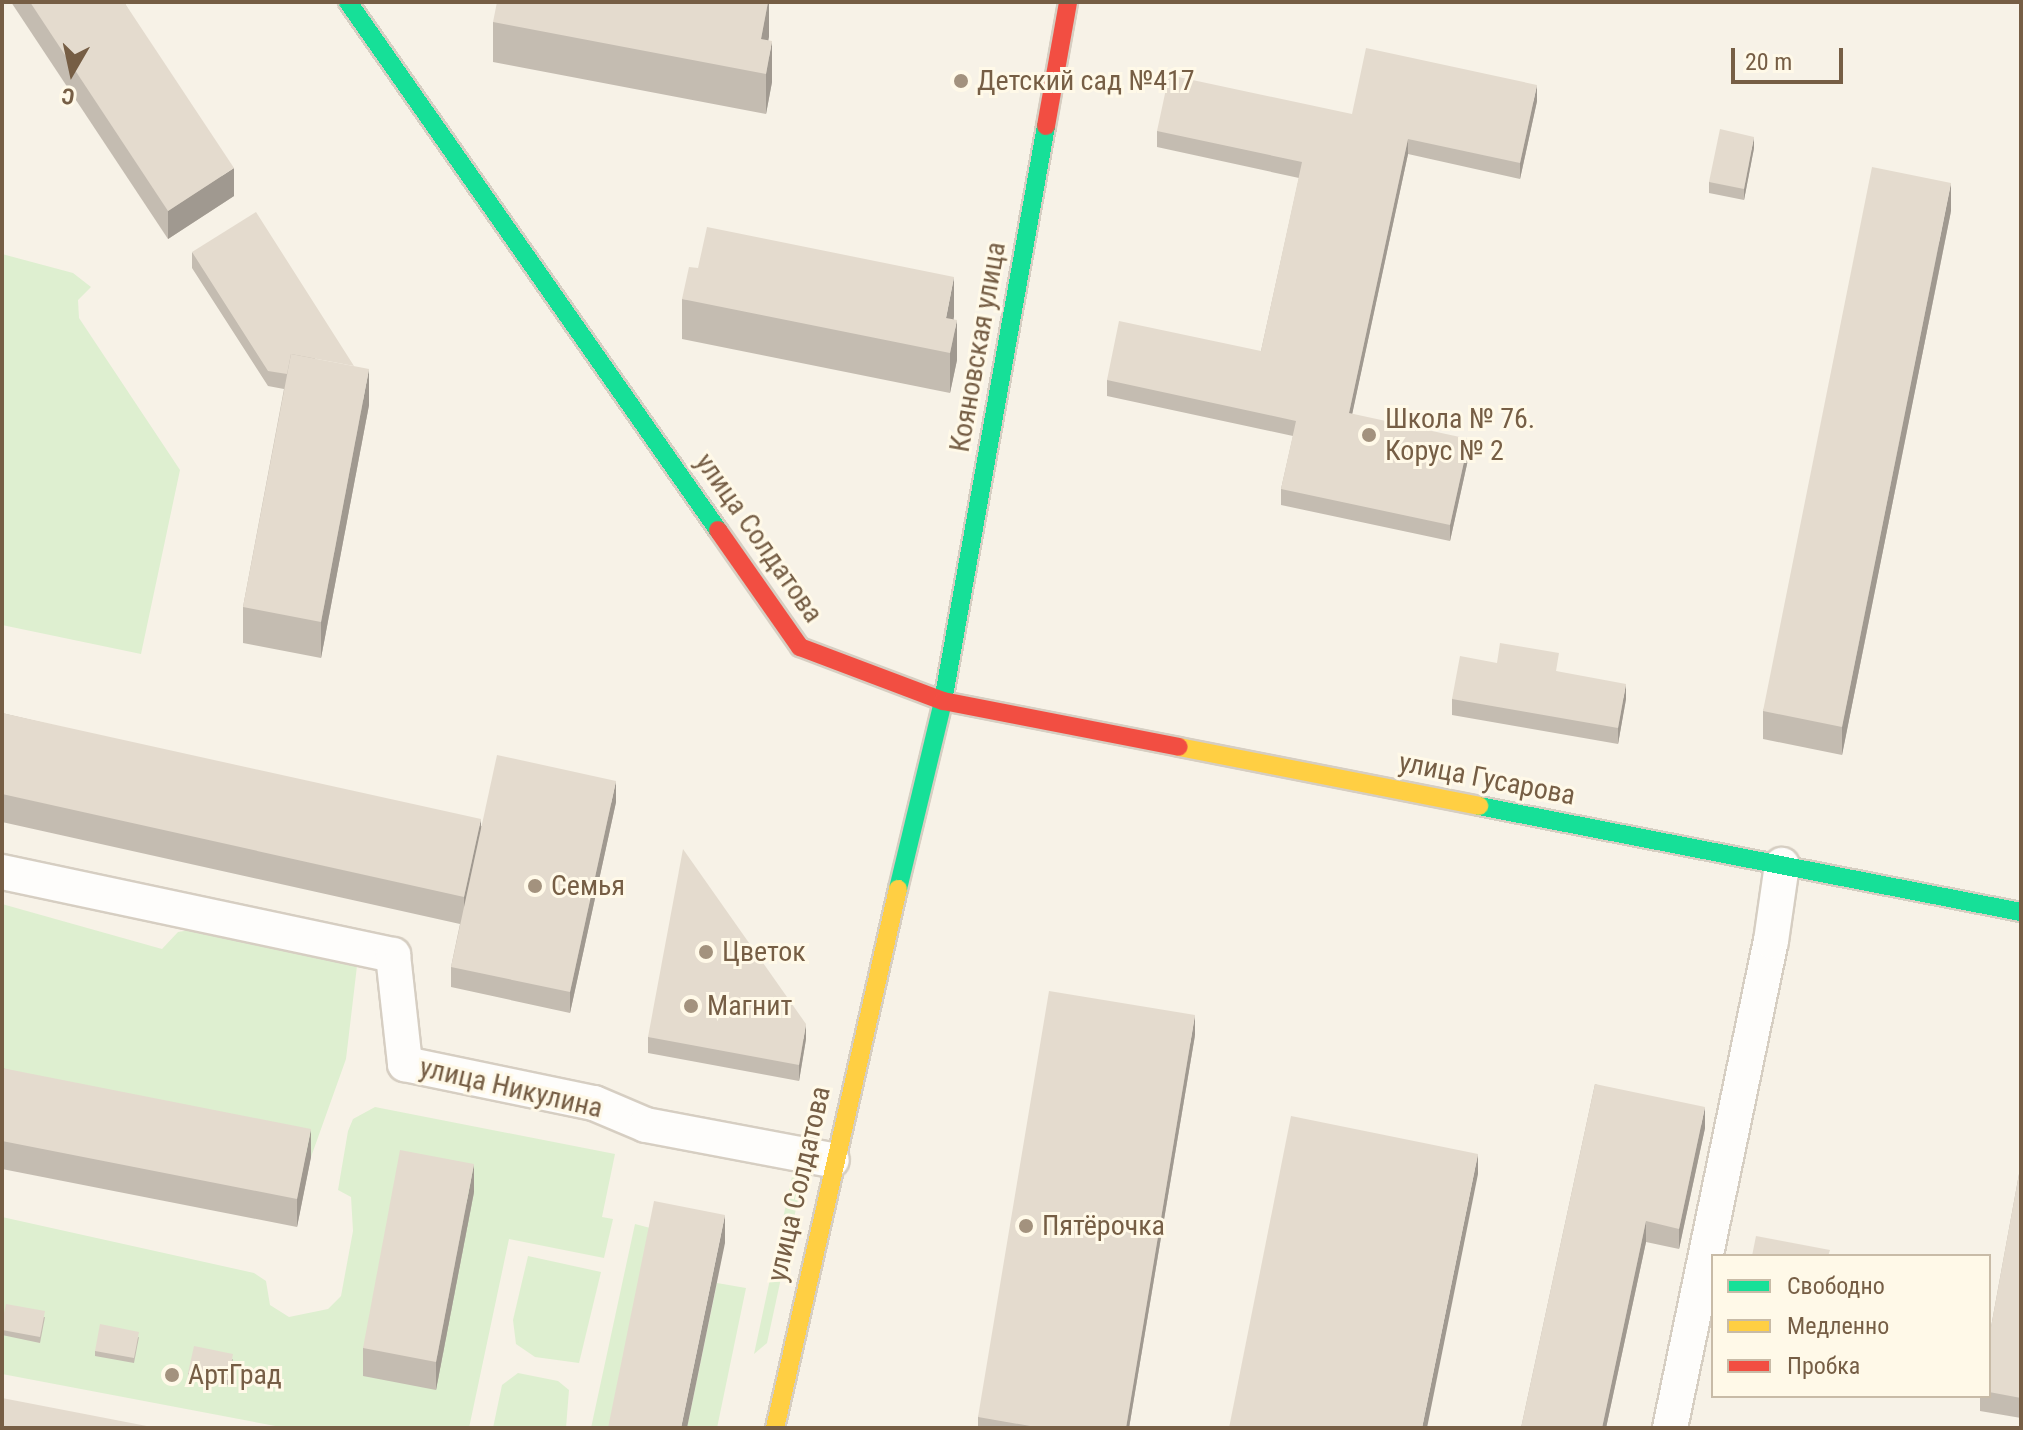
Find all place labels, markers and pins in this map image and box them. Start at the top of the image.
place label: Детский сад №417 [977,64,1195,98]
marker: Детский сад №417 [952,72,970,90]
place label: Школа № 76. Корус № 2 [1385,402,1535,468]
marker: Школа № 76. Корус № 2 [1360,426,1378,444]
place label: Семья [551,869,625,903]
marker: Семья [526,877,544,895]
place label: Цветок [722,935,806,969]
marker: Цветок [697,943,715,961]
place label: Магнит [707,989,792,1023]
marker: Магнит [682,997,700,1015]
place label: Пятёрочка [1042,1209,1165,1243]
marker: Пятёрочка [1017,1217,1035,1235]
place label: АртГрад [188,1358,282,1392]
marker: АртГрад [163,1366,181,1384]

